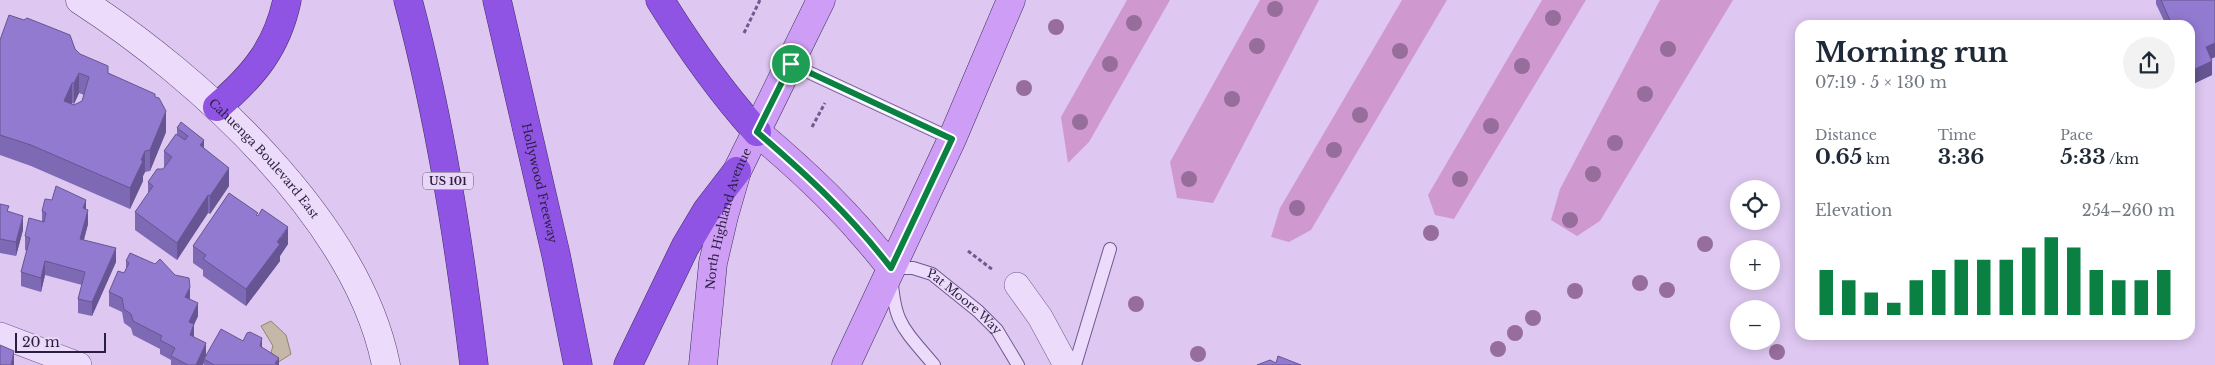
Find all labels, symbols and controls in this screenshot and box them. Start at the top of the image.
text: Morning run [1815,35,2008,70]
button: share [2123,37,2175,89]
pin [770,43,812,85]
icon: arrive [777,50,805,78]
text: 07:19 · 5 × 130 m [1815,72,1947,92]
street label: Cahuenga Boulevard East [206,95,323,222]
street label: Hollywood Freeway [519,122,561,245]
text: Distance [1815,126,1877,144]
text: Time [1938,126,1976,144]
text: Pace [2060,126,2093,144]
text: 0.65 [1815,144,1862,170]
text: 3:36 [1938,144,1985,170]
text: 5:33 [2060,144,2106,170]
street label: North Highland Avenue [702,145,754,290]
text: km [1862,150,1890,168]
text: /km [2106,150,2139,168]
road number: US 101 [423,172,473,190]
map controls [1730,180,1780,350]
button: locate [1730,180,1780,230]
text: Elevation [1815,200,1892,220]
text: 254–260 m [2082,200,2175,220]
button: + [1730,240,1780,290]
street label: Pat Moore Way [926,265,1005,338]
button: − [1730,300,1780,350]
scale bar [15,330,106,353]
text: 20 m [22,333,60,351]

